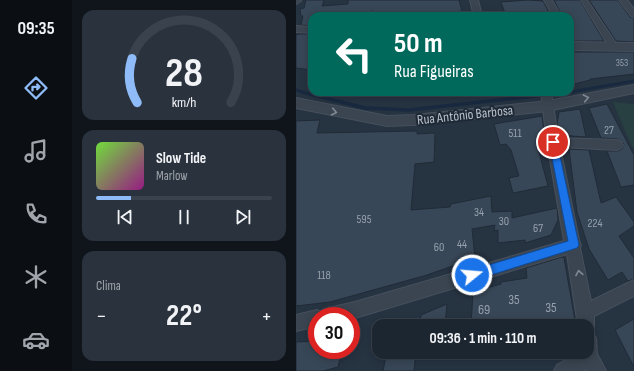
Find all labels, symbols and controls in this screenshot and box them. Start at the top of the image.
text: 09:35 [17,18,55,39]
text: 50 m [394,27,443,60]
icon: left [328,28,380,80]
text: 28 [165,49,203,98]
house number: 353 [616,57,628,69]
text: Rua Figueiras [394,61,474,82]
icon: directions [22,74,50,102]
text: km/h [172,94,196,111]
one-way arrow [583,95,589,103]
street label: Rua Antônio Barbosa [416,102,514,128]
one-way arrow [331,107,337,115]
house number: 27 [604,123,614,138]
pin [536,125,570,159]
house number: 511 [508,126,522,141]
icon: arrive [542,131,564,153]
icon: music [22,137,50,165]
text: Slow Tide [156,149,206,168]
text: Marlow [156,168,188,184]
icon: phone [22,200,50,228]
house number: 34 [474,205,484,220]
icon: previous [114,206,136,228]
icon: pause [173,206,195,228]
icon: next [232,206,254,228]
house number: 595 [357,212,372,227]
house number: 30 [499,214,509,229]
house number: 224 [588,216,602,231]
house number: 67 [533,221,543,236]
house number: 44 [457,237,467,252]
house number: 60 [434,240,444,255]
position arrow [451,254,493,296]
icon: climate [22,263,50,291]
house number: 118 [317,268,331,283]
one-way arrow [575,270,583,276]
text: Clima [96,278,121,294]
house number: 35 [508,291,520,308]
text: 22° [166,298,202,334]
house number: 35 [545,299,557,316]
house number: 69 [478,301,490,318]
text: − [96,303,107,330]
text: + [261,303,272,330]
speed limit sign: 30 [308,307,360,359]
icon: car [22,326,50,354]
text: 09:36 · 1 min · 110 m [430,329,536,348]

